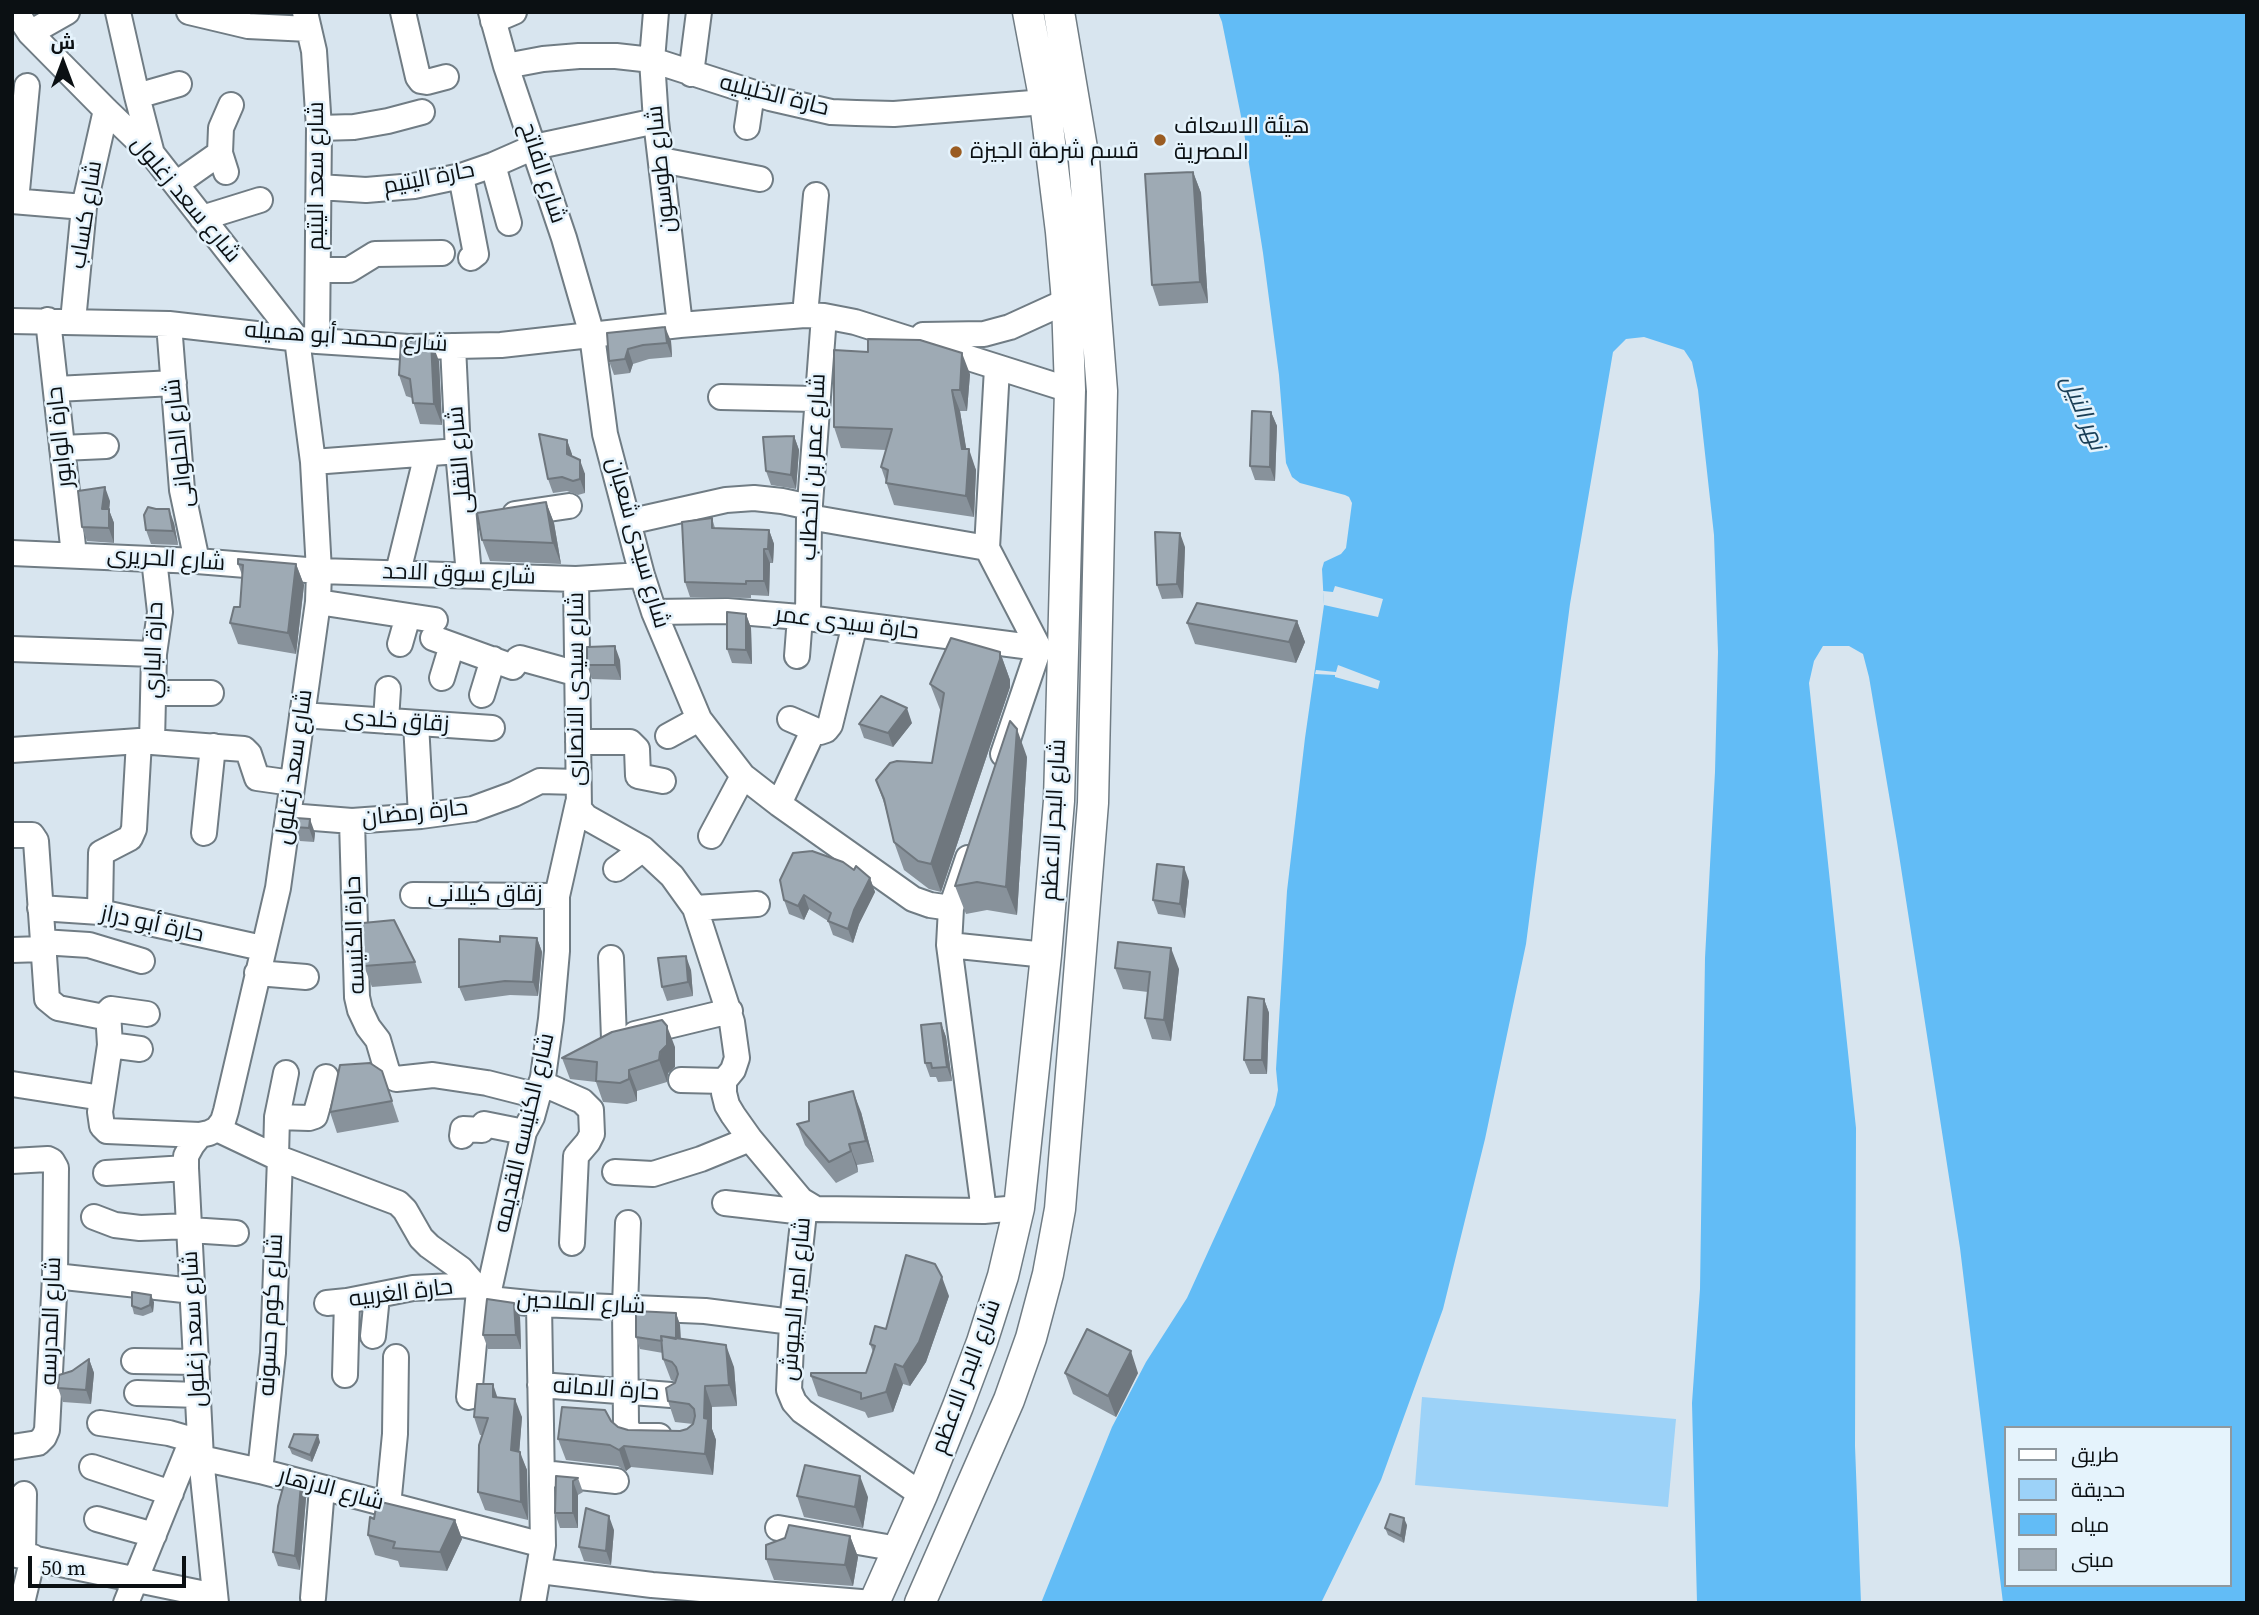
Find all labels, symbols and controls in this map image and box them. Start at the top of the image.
north arrow [28,28,98,98]
text: ش [51,29,75,55]
street label: حارة الخليليه [716,69,832,123]
street label: شارع سعد اليتيم [303,101,331,251]
street label: شارع طوسون [642,104,682,234]
place label: هيئة الاسعاف المصرية [1174,113,1310,167]
street label: شارع الفاتح [513,119,571,227]
street label: شارع سعد زغلول [124,131,246,269]
marker: هيئة الاسعاف المصرية [1152,132,1168,148]
place label: قسم شرطة الجيزة [970,138,1139,166]
marker: قسم شرطة الجيزة [948,144,964,160]
street label: حارة اليتيم [381,157,477,201]
street label: شارع كساب [65,159,109,271]
street label: شارع محمد أبو هميله [243,317,449,359]
water label: نهر النيل [2053,371,2111,455]
street label: شارع عمر بن الخطاب [795,373,833,561]
street label: شارع الحلوانى [160,377,200,509]
street label: حارة الوابور [42,385,80,489]
street label: شارع النقلى [443,405,479,515]
street label: شارع سيدى شعبان [599,454,675,632]
street label: شارع الحريرى [106,542,226,578]
street label: شارع سوق الاحد [382,559,536,591]
street label: شارع سيدى الانصارى [563,592,591,786]
street label: حارة الباري [140,601,170,699]
street label: حارة سيدى عمر [774,601,920,647]
street label: شارع سعد زغلول [270,688,320,846]
street label: زقاق خلدى [344,705,450,739]
street label: شارع البحر الاعظم [1037,738,1073,902]
street label: حارة رمضان [360,795,470,833]
street label: حارة الكنيسه [340,875,372,995]
street label: زقاق كيلانى [427,881,543,909]
street label: حارة أبو دراز [98,901,206,949]
street label: شارع الكنيسه القديمه [489,1031,561,1235]
street label: شارع امير الجيوش [776,1216,818,1382]
street label: شارع كوم حسونه [254,1233,290,1397]
street label: شارع سعد زغلول [177,1250,213,1408]
street label: شارع المدرسه [36,1256,68,1386]
street label: حارة الغربيه [347,1274,455,1314]
street label: شارع الملاحين [516,1287,646,1321]
street label: شارع البحر الاعظم [926,1296,1008,1458]
street label: حارة الامانه [552,1373,660,1407]
legend [2004,1426,2231,1587]
text: طريق [2071,1440,2119,1469]
street label: شارع الازهار [275,1463,387,1517]
text: حديقة [2071,1475,2125,1504]
text: مياه [2071,1510,2109,1539]
scale bar [32,1542,189,1586]
text: مبنى [2071,1545,2114,1574]
text: 50 m [41,1553,86,1582]

